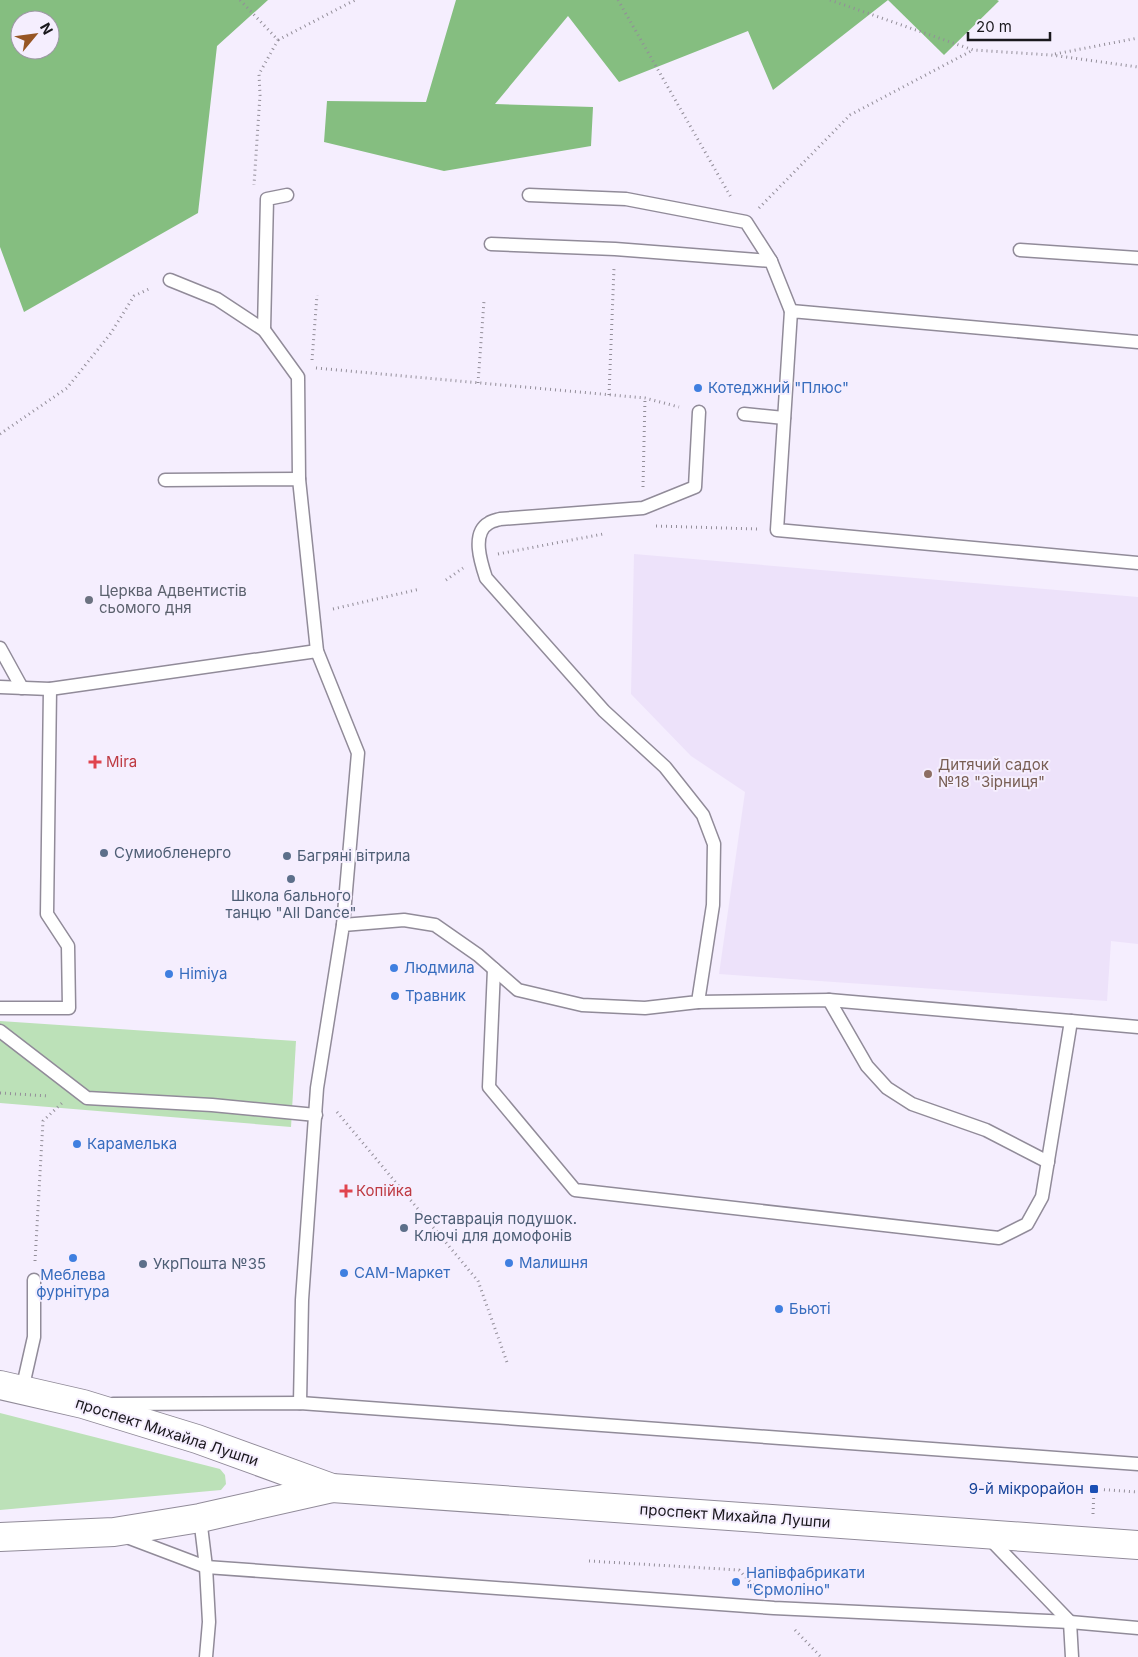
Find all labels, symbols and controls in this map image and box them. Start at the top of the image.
north arrow [10,10,60,60]
scale bar [968,10,1050,42]
text: 20 m [976,17,1012,36]
text: N [37,20,57,37]
place label: Котеджний "Плюс" [708,378,849,397]
marker: Котеджний "Плюс" [692,382,704,394]
place label: Церква Адвентистів сьомого дня [99,581,247,617]
marker: Церква Адвентистів сьомого дня [83,594,95,606]
place label: Mira [106,752,137,771]
marker: Mira [88,755,102,769]
place label: Дитячий садок №18 "Зірниця" [938,755,1049,791]
marker: Дитячий садок №18 "Зірниця" [922,768,934,780]
place label: Сумиобленерго [114,843,231,862]
place label: Багряні вітрила [297,846,411,865]
marker: Сумиобленерго [98,847,110,859]
marker: Багряні вітрила [281,850,293,862]
marker: Школа бального танцю "All Dance" [285,873,297,885]
place label: Школа бального танцю "All Dance" [225,886,357,922]
place label: Людмила [404,958,475,977]
marker: Людмила [388,962,400,974]
place label: Himiya [179,964,227,983]
marker: Himiya [163,968,175,980]
place label: Травник [405,986,466,1005]
marker: Травник [389,990,401,1002]
place label: Карамелька [87,1134,177,1153]
marker: Карамелька [71,1138,83,1150]
place label: Копійка [356,1181,412,1200]
marker: Копійка [340,1185,352,1197]
place label: Реставрація подушок. Ключі для домофонів [414,1209,577,1245]
marker: Реставрація подушок. Ключі для домофонів [398,1222,410,1234]
marker: Меблева фурнітура [67,1252,79,1264]
place label: Малишня [519,1253,588,1272]
place label: УкрПошта №35 [153,1254,266,1273]
marker: Малишня [503,1257,515,1269]
marker: УкрПошта №35 [137,1258,149,1270]
place label: САМ-Маркет [354,1263,450,1282]
place label: Меблева фурнітура [36,1265,110,1301]
marker: САМ-Маркет [338,1267,350,1279]
place label: Бьюті [789,1299,831,1318]
marker: Бьюті [773,1303,785,1315]
street label: проспект Михайла Лушпи [73,1393,261,1470]
place label: 9-й мікрорайон [969,1479,1084,1498]
marker: 9-й мікрорайон [1088,1483,1100,1495]
street label: проспект Михайла Лушпи [639,1499,831,1532]
place label: Напівфабрикати "Єрмоліно" [746,1563,865,1599]
marker: Напівфабрикати "Єрмоліно" [730,1576,742,1588]

